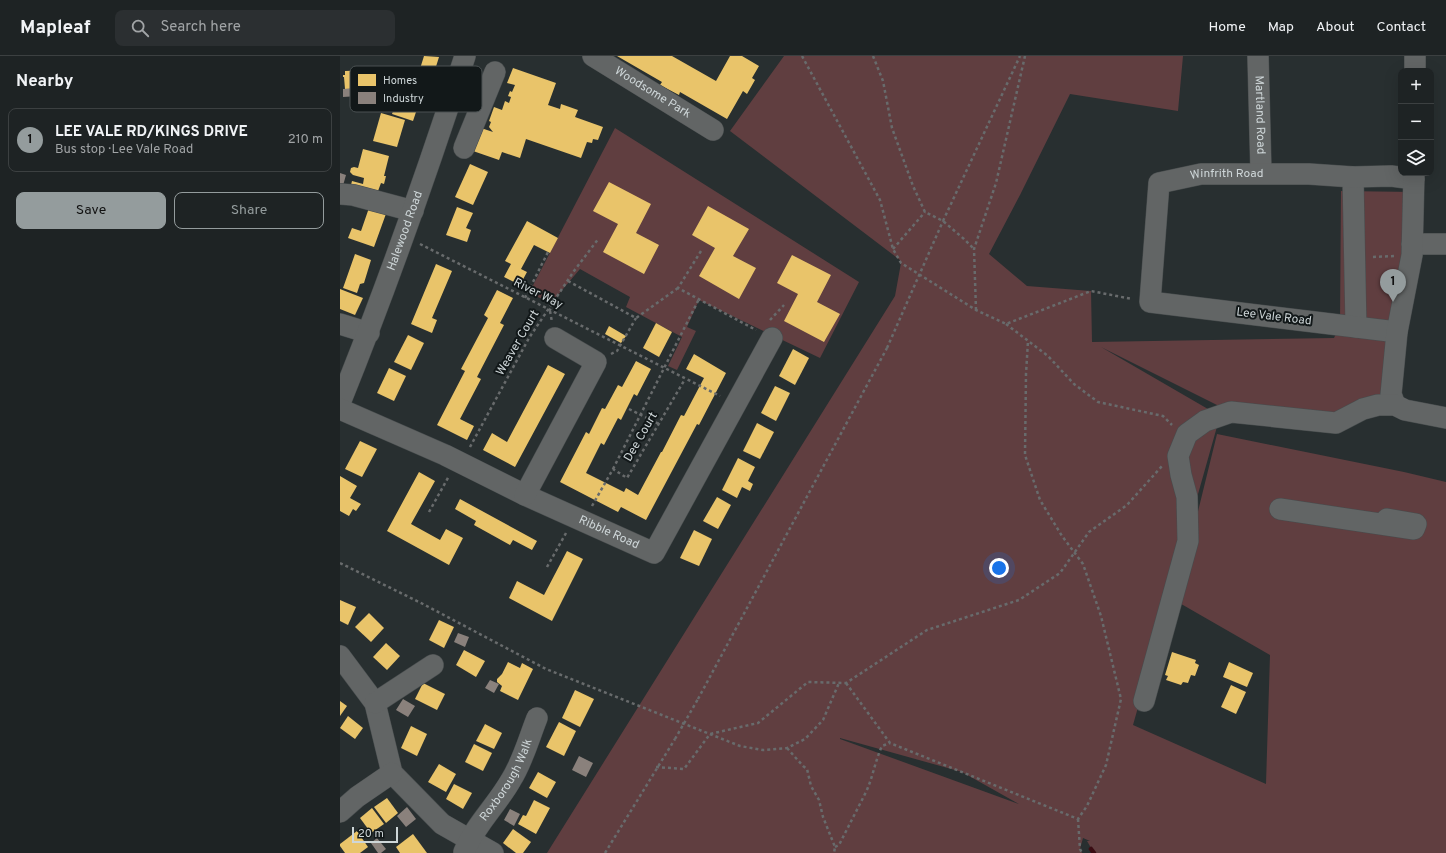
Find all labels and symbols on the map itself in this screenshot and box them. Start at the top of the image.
street label: Woodsome Park [611,63,694,122]
legend [350,66,482,112]
text: Homes [383,74,417,88]
street label: Martland Road [1251,75,1269,155]
text: Industry [383,92,424,106]
street label: Winfrith Road [1189,166,1264,184]
street label: Halewood Road [384,189,427,273]
pin: 1 [1380,269,1406,302]
street label: River Way [511,275,565,313]
street label: Lee Vale Road [1235,304,1313,330]
street label: Weaver Court [493,307,543,379]
street label: Dee Court [620,409,662,465]
street label: Ribble Road [576,512,642,553]
your location [989,558,1009,578]
street label: Roxborough Walk [476,737,537,825]
scale bar [352,825,398,844]

